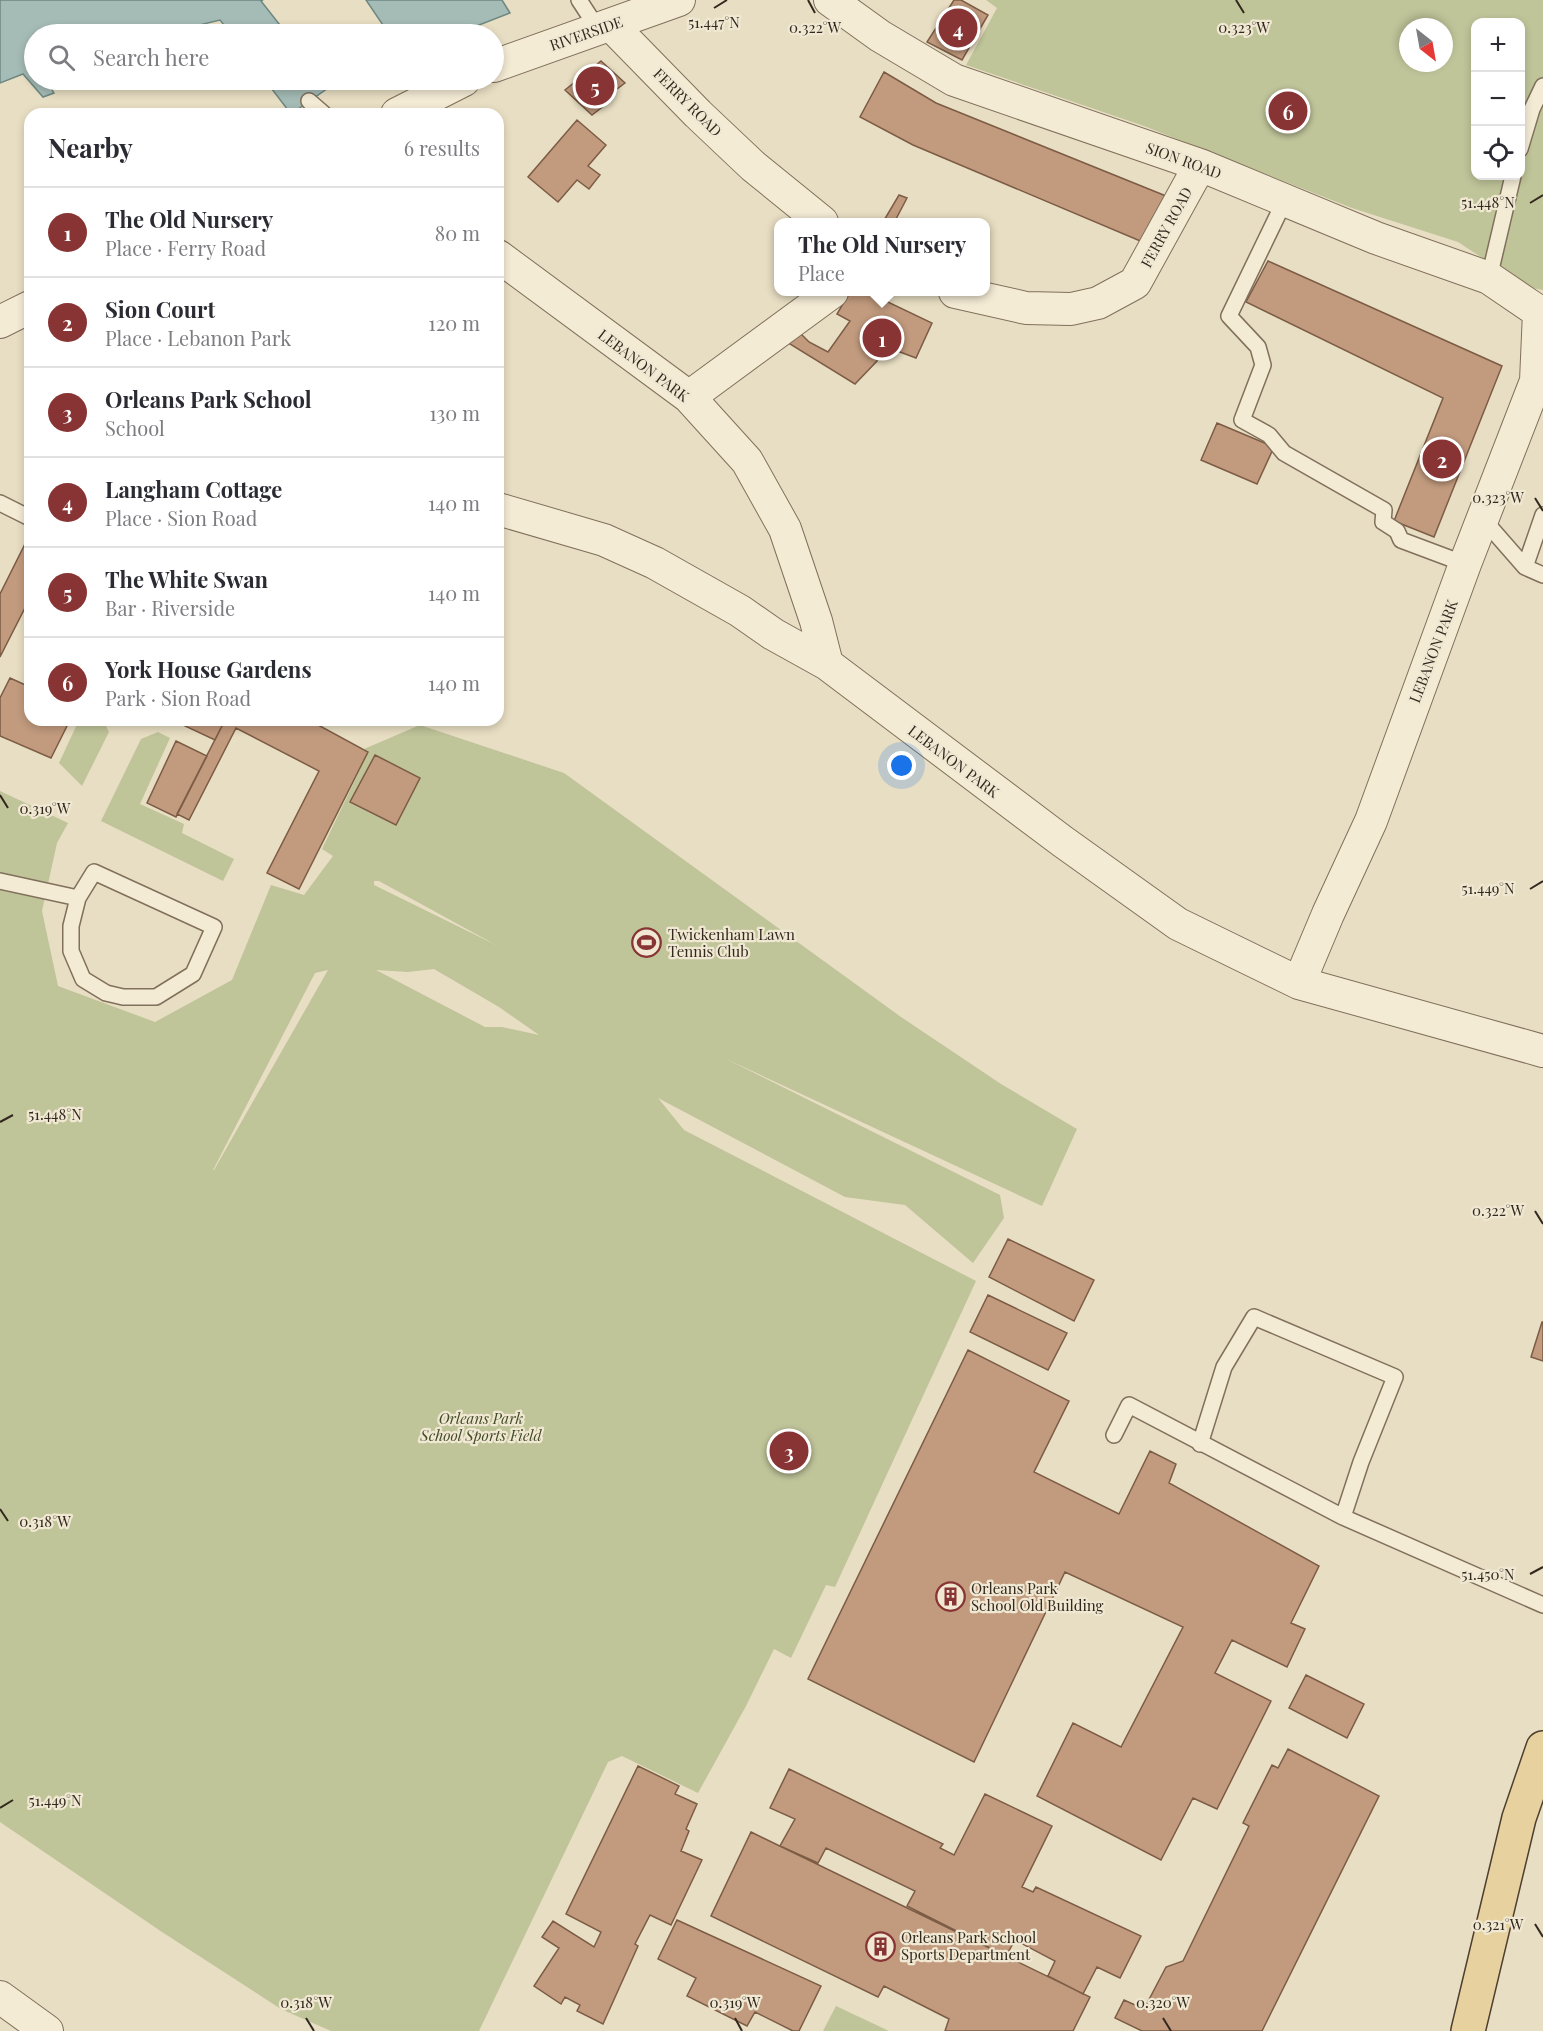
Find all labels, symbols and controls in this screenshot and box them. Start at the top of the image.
pin: 4 [938,6,978,51]
street label: RIVERSIDE [547,11,625,55]
text: 51.447°N [688,12,740,32]
text: 0.322°W [789,17,842,37]
text: 0.323°W [1218,17,1270,37]
north arrow [1399,18,1453,72]
map controls [1471,18,1525,180]
button: + [1471,18,1525,72]
search box [24,24,504,90]
icon: search [45,41,78,74]
text: Search here [93,42,209,72]
street label: FERRY ROAD [649,63,727,141]
pin: 5 [576,64,614,109]
button: − [1471,72,1525,126]
pin: 6 [1268,88,1308,134]
button: locate [1471,126,1525,180]
text: Nearby [48,130,133,165]
text: 6 results [404,134,480,161]
street label: SION ROAD [1143,137,1225,183]
street label: FERRY ROAD [1136,183,1196,271]
text: 51.448°N [1461,192,1515,212]
text: The Old Nursery [105,204,273,234]
popup [774,218,990,296]
text: 1 [64,219,71,246]
text: 80 m [435,219,480,246]
text: The Old Nursery [798,229,966,259]
text: Place · Ferry Road [105,234,266,261]
text: Place [798,259,845,286]
text: Sion Court [105,294,215,324]
text: 2 [62,309,73,336]
text: 120 m [428,309,480,336]
pin: 1 [862,316,902,360]
text: Place · Lebanon Park [105,324,291,351]
street label: LEBANON PARK [594,324,694,406]
text: Orleans Park School [105,384,312,414]
text: 3 [63,399,72,426]
text: 130 m [429,399,480,426]
text: School [105,414,165,441]
pin: 2 [1422,436,1462,482]
text: Langham Cottage [105,474,282,504]
text: 0.323°W [1472,487,1524,507]
text: 4 [62,489,73,516]
text: 140 m [428,489,480,516]
text: Place · Sion Road [105,504,257,531]
text: The White Swan [105,564,268,594]
text: 5 [63,579,72,606]
text: 140 m [428,579,480,606]
text: Bar · Riverside [105,594,235,621]
street label: LEBANON PARK [1404,596,1462,705]
text: York House Gardens [105,654,312,684]
text: 6 [62,669,73,696]
text: 140 m [428,669,480,696]
text: Park · Sion Road [105,684,251,711]
street label: LEBANON PARK [904,720,1004,802]
your location [887,751,916,780]
text: 0.319°W [20,798,71,818]
text: 51.449°N [1461,878,1515,898]
place label: Twickenham Lawn Tennis Club [668,924,795,961]
sports icon: Twickenham Lawn Tennis Club [631,927,663,959]
text: 51.448°N [28,1104,82,1124]
text: 0.322°W [1472,1200,1525,1220]
park label: Orleans Park School Sports Field [419,1408,542,1445]
pin: 3 [770,1428,808,1474]
text: 0.318°W [19,1511,71,1531]
text: 51.450°N [1461,1564,1515,1584]
place label: Orleans Park School Old Building [971,1578,1104,1615]
building icon: Orleans Park School Old Building [934,1581,966,1613]
text: 51.449°N [28,1790,82,1810]
text: 0.321°W [1473,1914,1524,1934]
place label: Orleans Park School Sports Department [901,1927,1036,1964]
building icon: Orleans Park School Sports Department [864,1930,896,1962]
text: 0.318°W [280,1992,332,2012]
text: 0.319°W [710,1992,761,2012]
text: 0.320°W [1136,1992,1190,2012]

